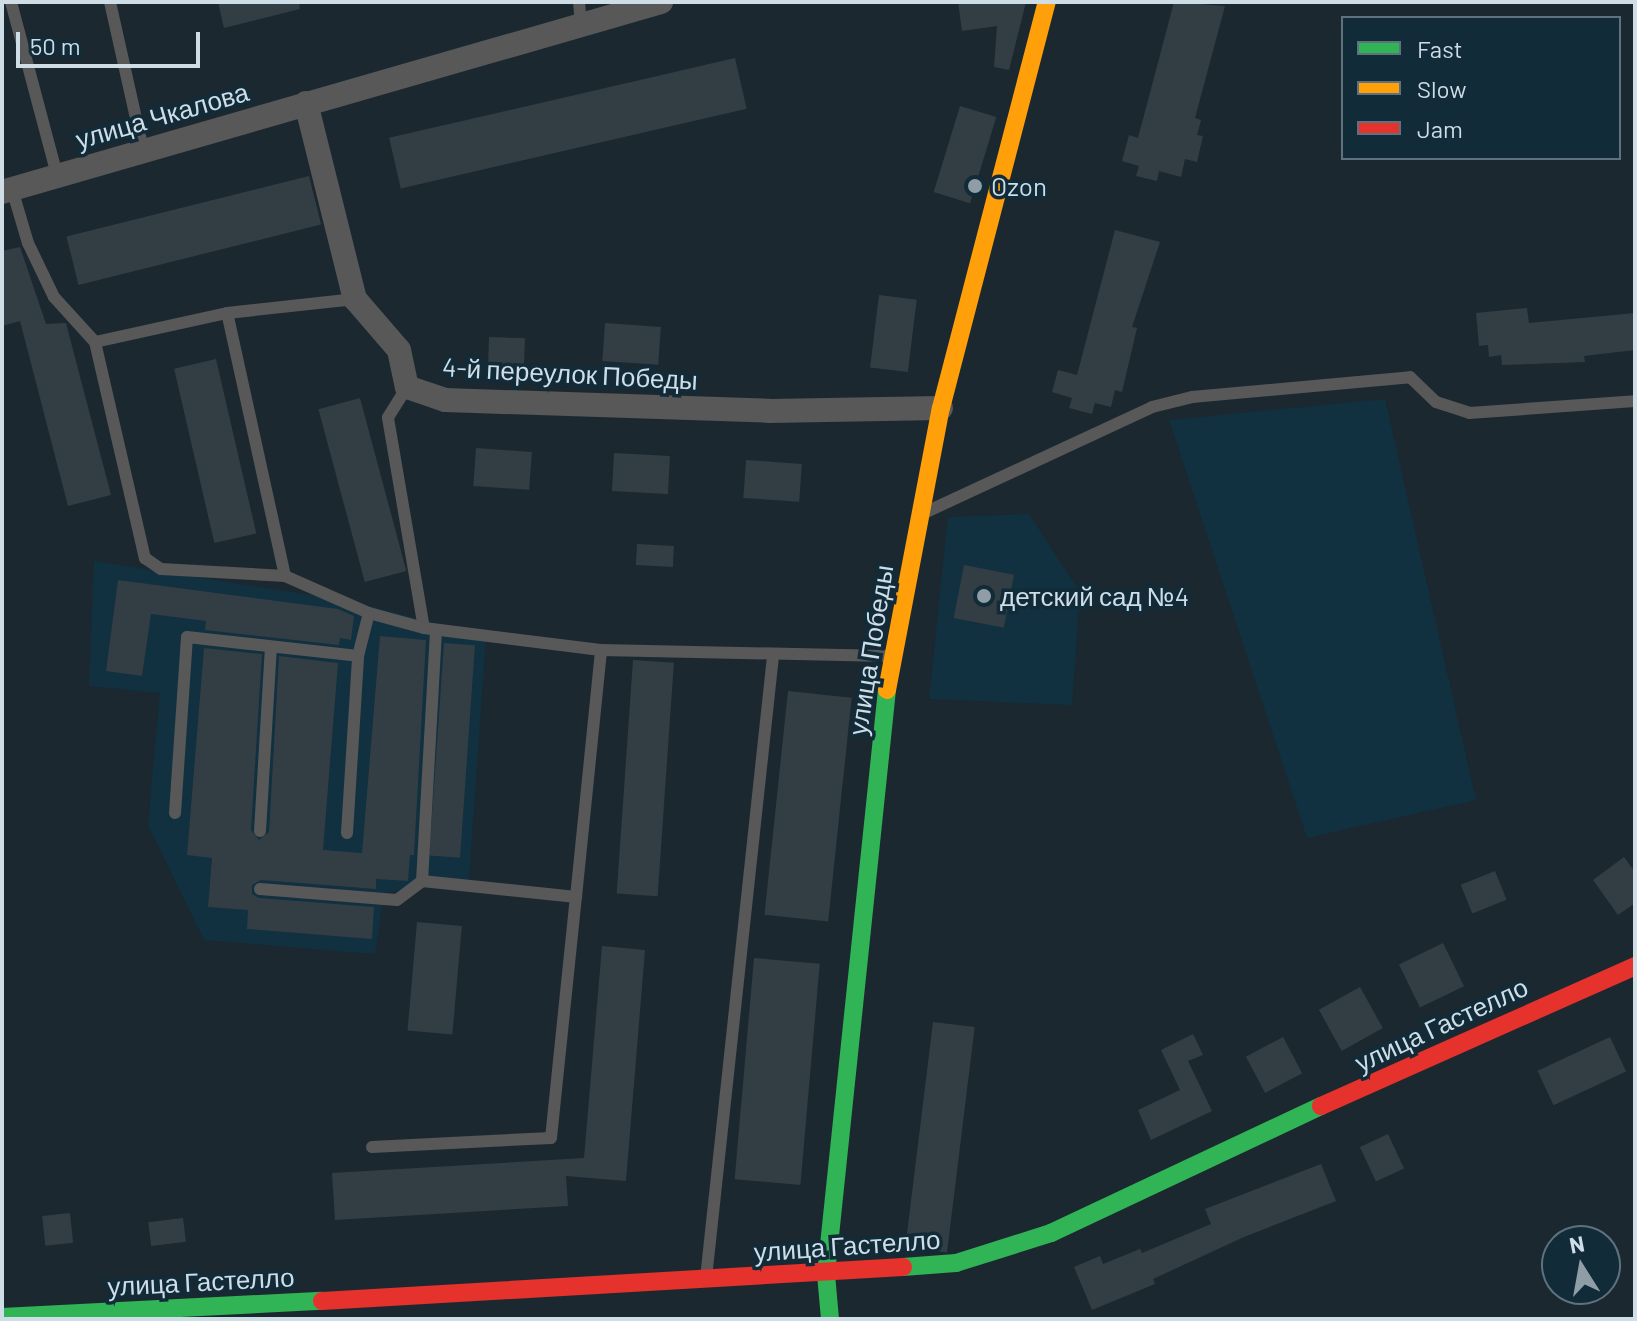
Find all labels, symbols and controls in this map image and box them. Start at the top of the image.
scale bar [20,16,204,66]
legend [1341,16,1621,160]
text: 50 m [30,31,81,60]
text: Fast [1417,34,1462,63]
text: Slow [1417,74,1466,103]
street label: улица Чкалова [72,75,252,155]
text: Jam [1417,114,1463,143]
place label: Ozon [991,170,1047,202]
marker: Ozon [966,177,984,195]
street label: 4-й переулок Победы [441,351,699,395]
street label: улица Победы [841,563,899,737]
place label: детский сад №4 [1000,580,1189,612]
marker: детский сад №4 [975,587,993,605]
street label: улица Гастелло [1350,970,1532,1078]
street label: улица Гастелло [753,1223,941,1267]
north arrow [1541,1225,1621,1305]
text: N [1567,1229,1586,1258]
street label: улица Гастелло [107,1261,295,1301]

